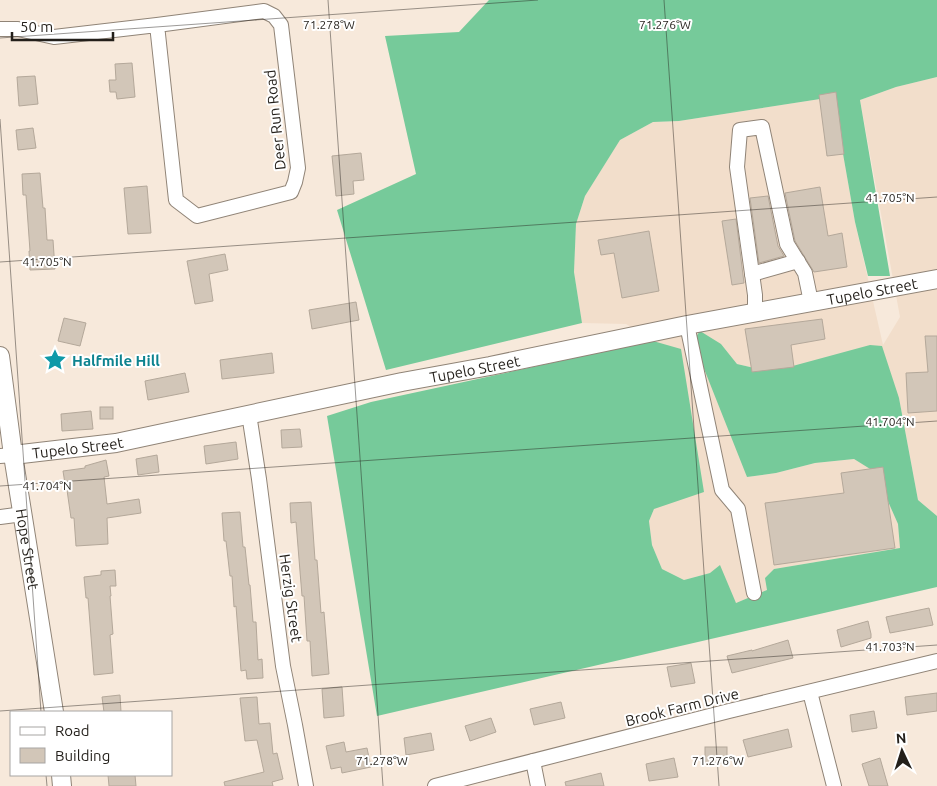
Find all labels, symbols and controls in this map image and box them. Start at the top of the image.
scale bar [12,10,114,42]
text: 50 m [20,18,53,35]
text: 71.278°W [303,18,355,31]
text: 71.276°W [639,18,691,31]
street label: Deer Run Road [261,69,289,171]
text: 41.705°N [865,191,915,204]
text: 41.705°N [22,255,72,268]
street label: Tupelo Street [825,274,919,308]
place icon: Halfmile Hill [42,347,68,373]
street label: Tupelo Street [428,351,521,385]
place label: Halfmile Hill [72,352,160,369]
text: 41.704°N [865,415,915,428]
street label: Tupelo Street [31,433,125,461]
text: 41.704°N [22,479,72,492]
street label: Hope Street [13,507,43,591]
street label: Herzig Street [276,553,306,643]
text: 41.703°N [865,640,915,653]
street label: Brook Farm Drive [624,685,740,729]
legend [10,711,172,776]
text: Road [55,722,90,739]
north arrow [877,726,927,776]
text: N [895,730,907,746]
text: Building [55,747,110,764]
text: 71.278°W [356,754,408,767]
text: 71.276°W [692,754,744,767]

